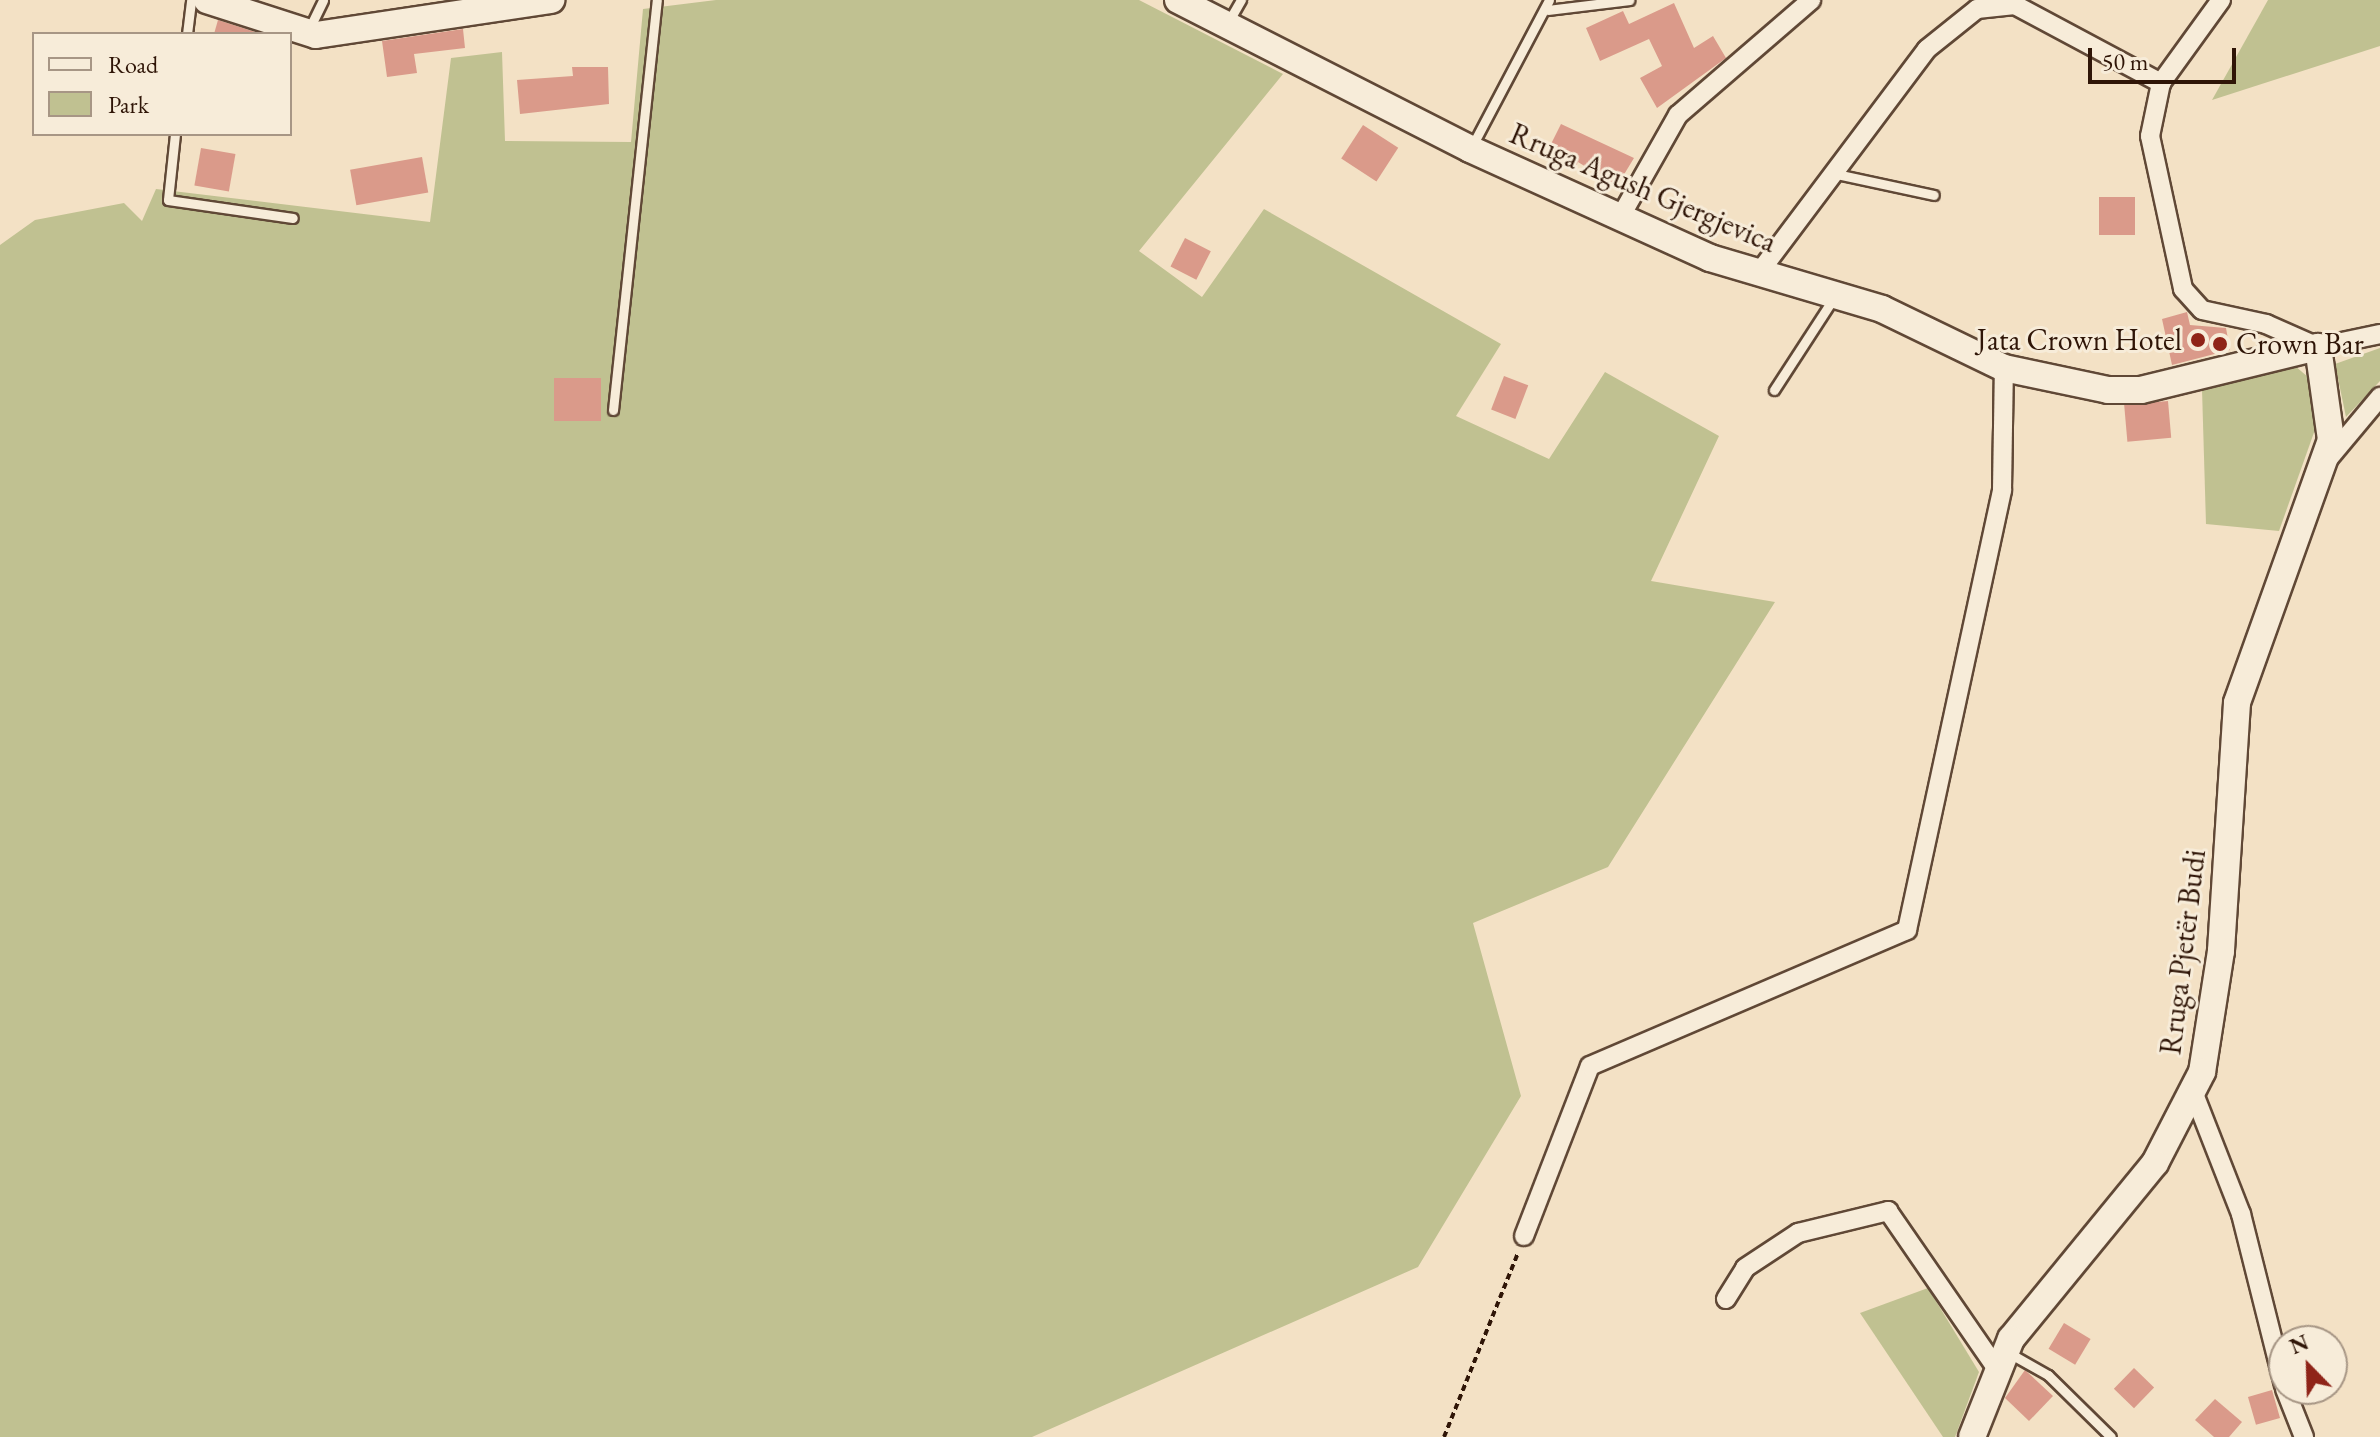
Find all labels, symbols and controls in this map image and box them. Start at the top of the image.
legend [32,32,292,136]
scale bar [2092,32,2240,82]
text: 50 m [2102,46,2149,77]
text: Road [108,49,158,80]
text: Park [108,89,149,120]
street label: Rruga Agush Gjergjevica [1504,116,1782,260]
place label: Jata Crown Hotel [1977,322,2182,358]
place label: Crown Bar [2236,326,2364,362]
marker: Jata Crown Hotel [2189,331,2207,349]
marker: Crown Bar [2211,335,2229,353]
street label: Rruga Pjetër Budi [2153,847,2213,1057]
north arrow [2268,1325,2348,1405]
text: N [2285,1327,2313,1361]

